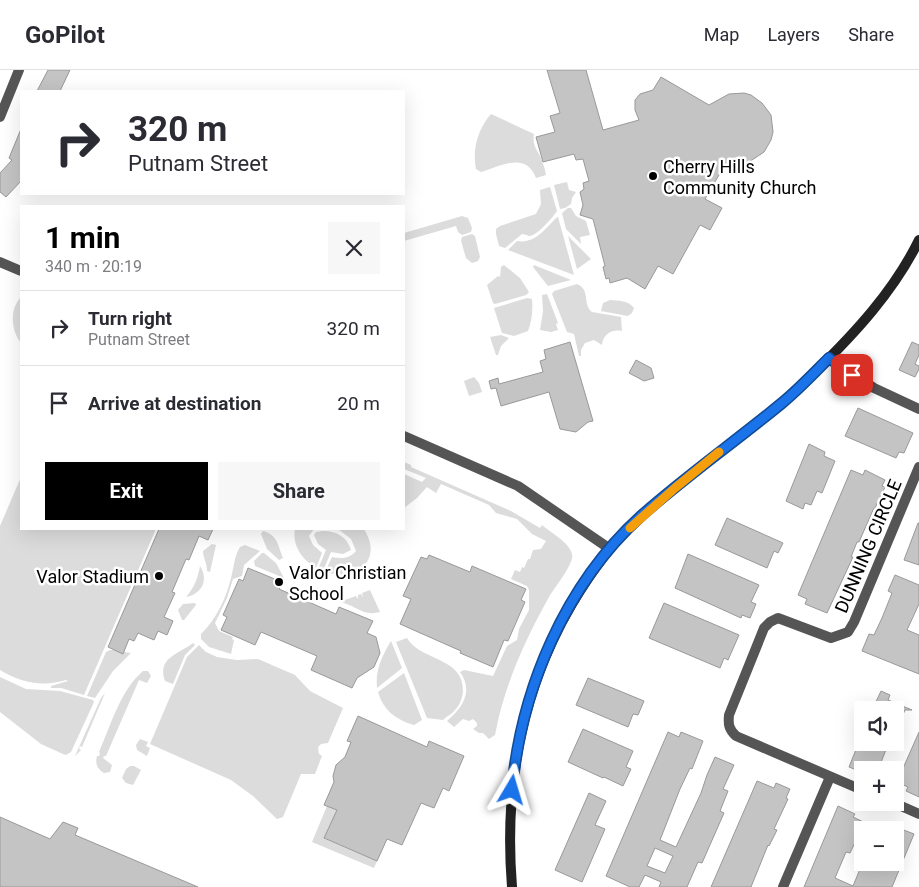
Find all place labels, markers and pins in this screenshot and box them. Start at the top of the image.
place label: Cherry Hills Community Church [663,156,816,198]
marker: Cherry Hills Community Church [647,170,659,182]
pin [831,354,873,396]
place label: Valor Christian School [289,562,406,604]
place label: Valor Stadium [36,566,149,587]
marker: Valor Stadium [153,570,165,582]
marker: Valor Christian School [273,576,285,588]

